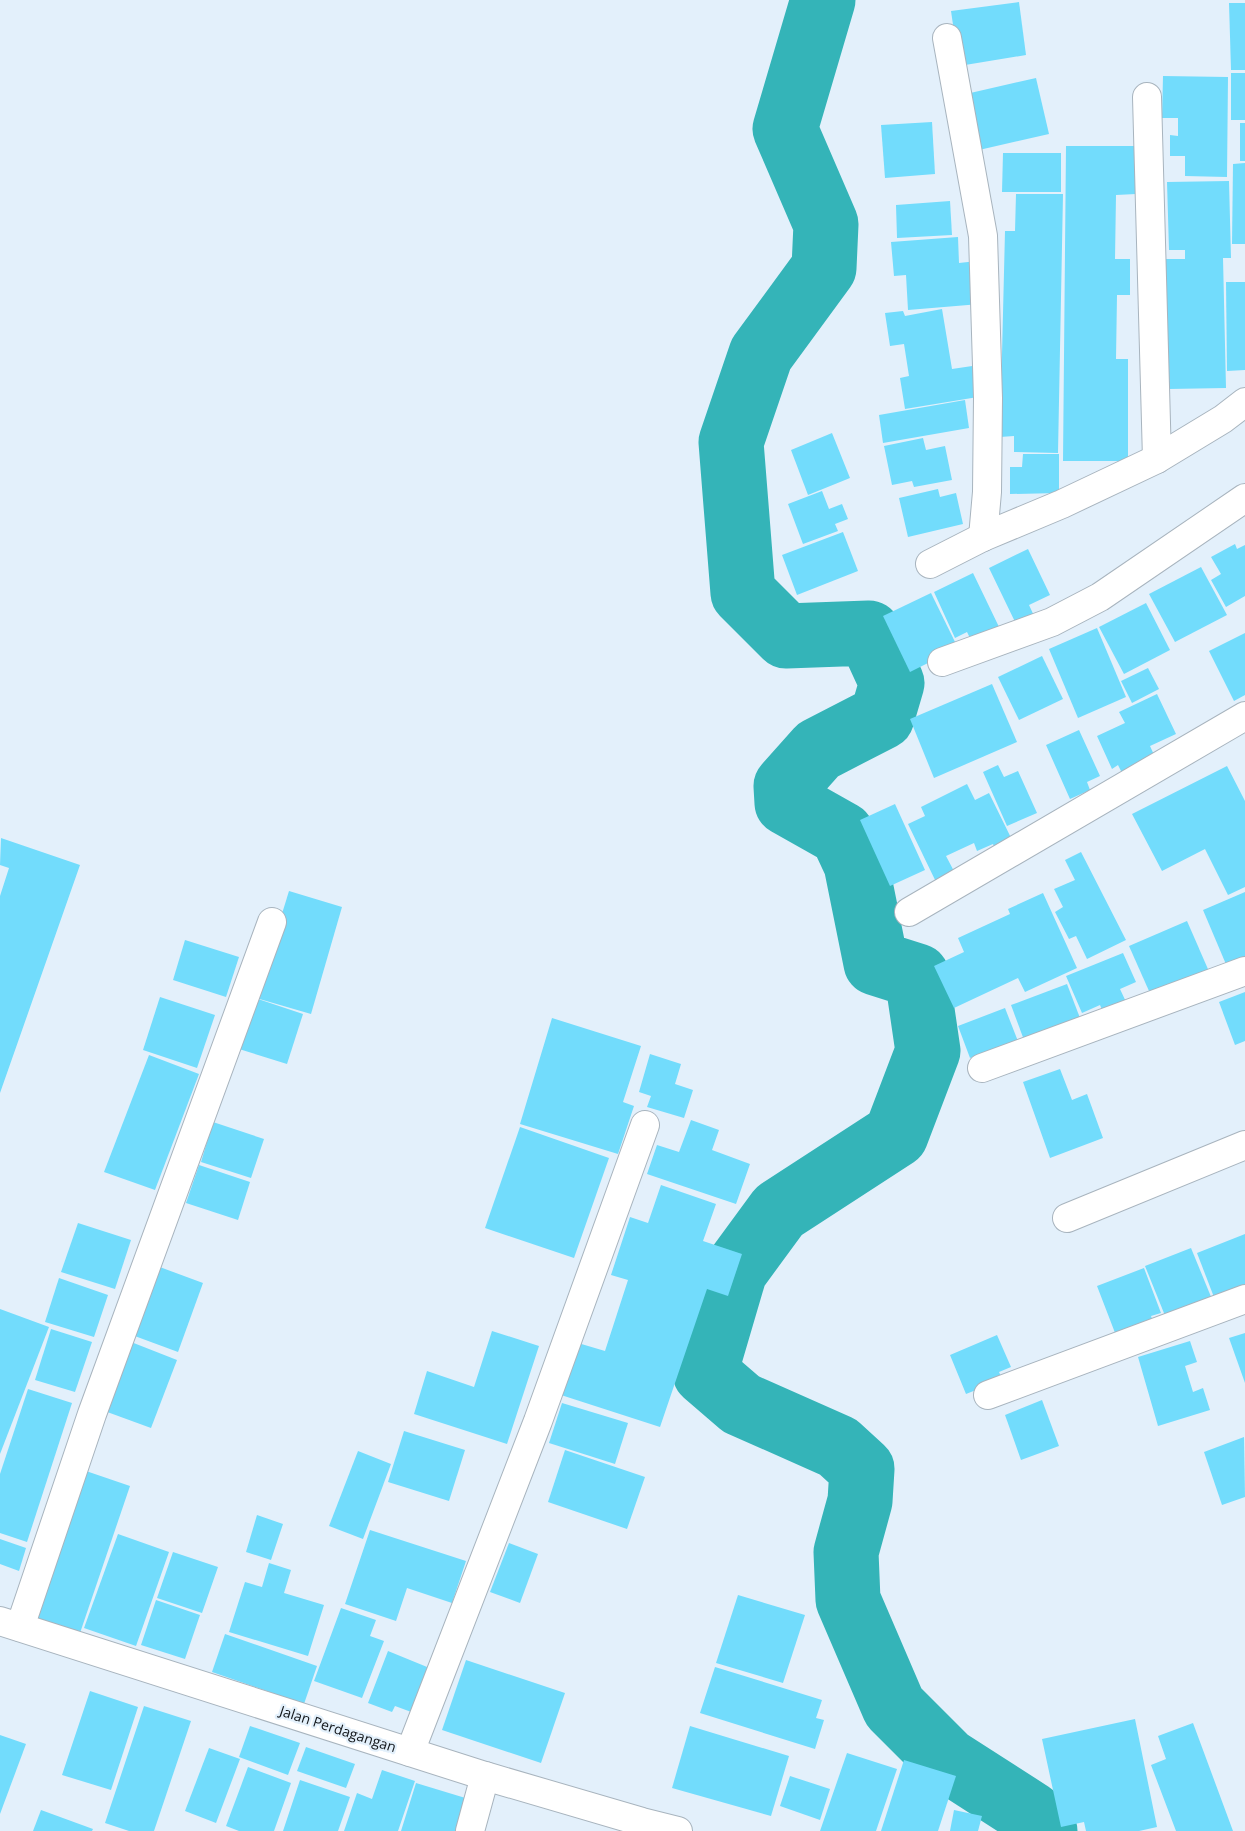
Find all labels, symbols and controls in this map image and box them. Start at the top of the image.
street label: Jalan Perdagangan [276,1700,399,1756]

